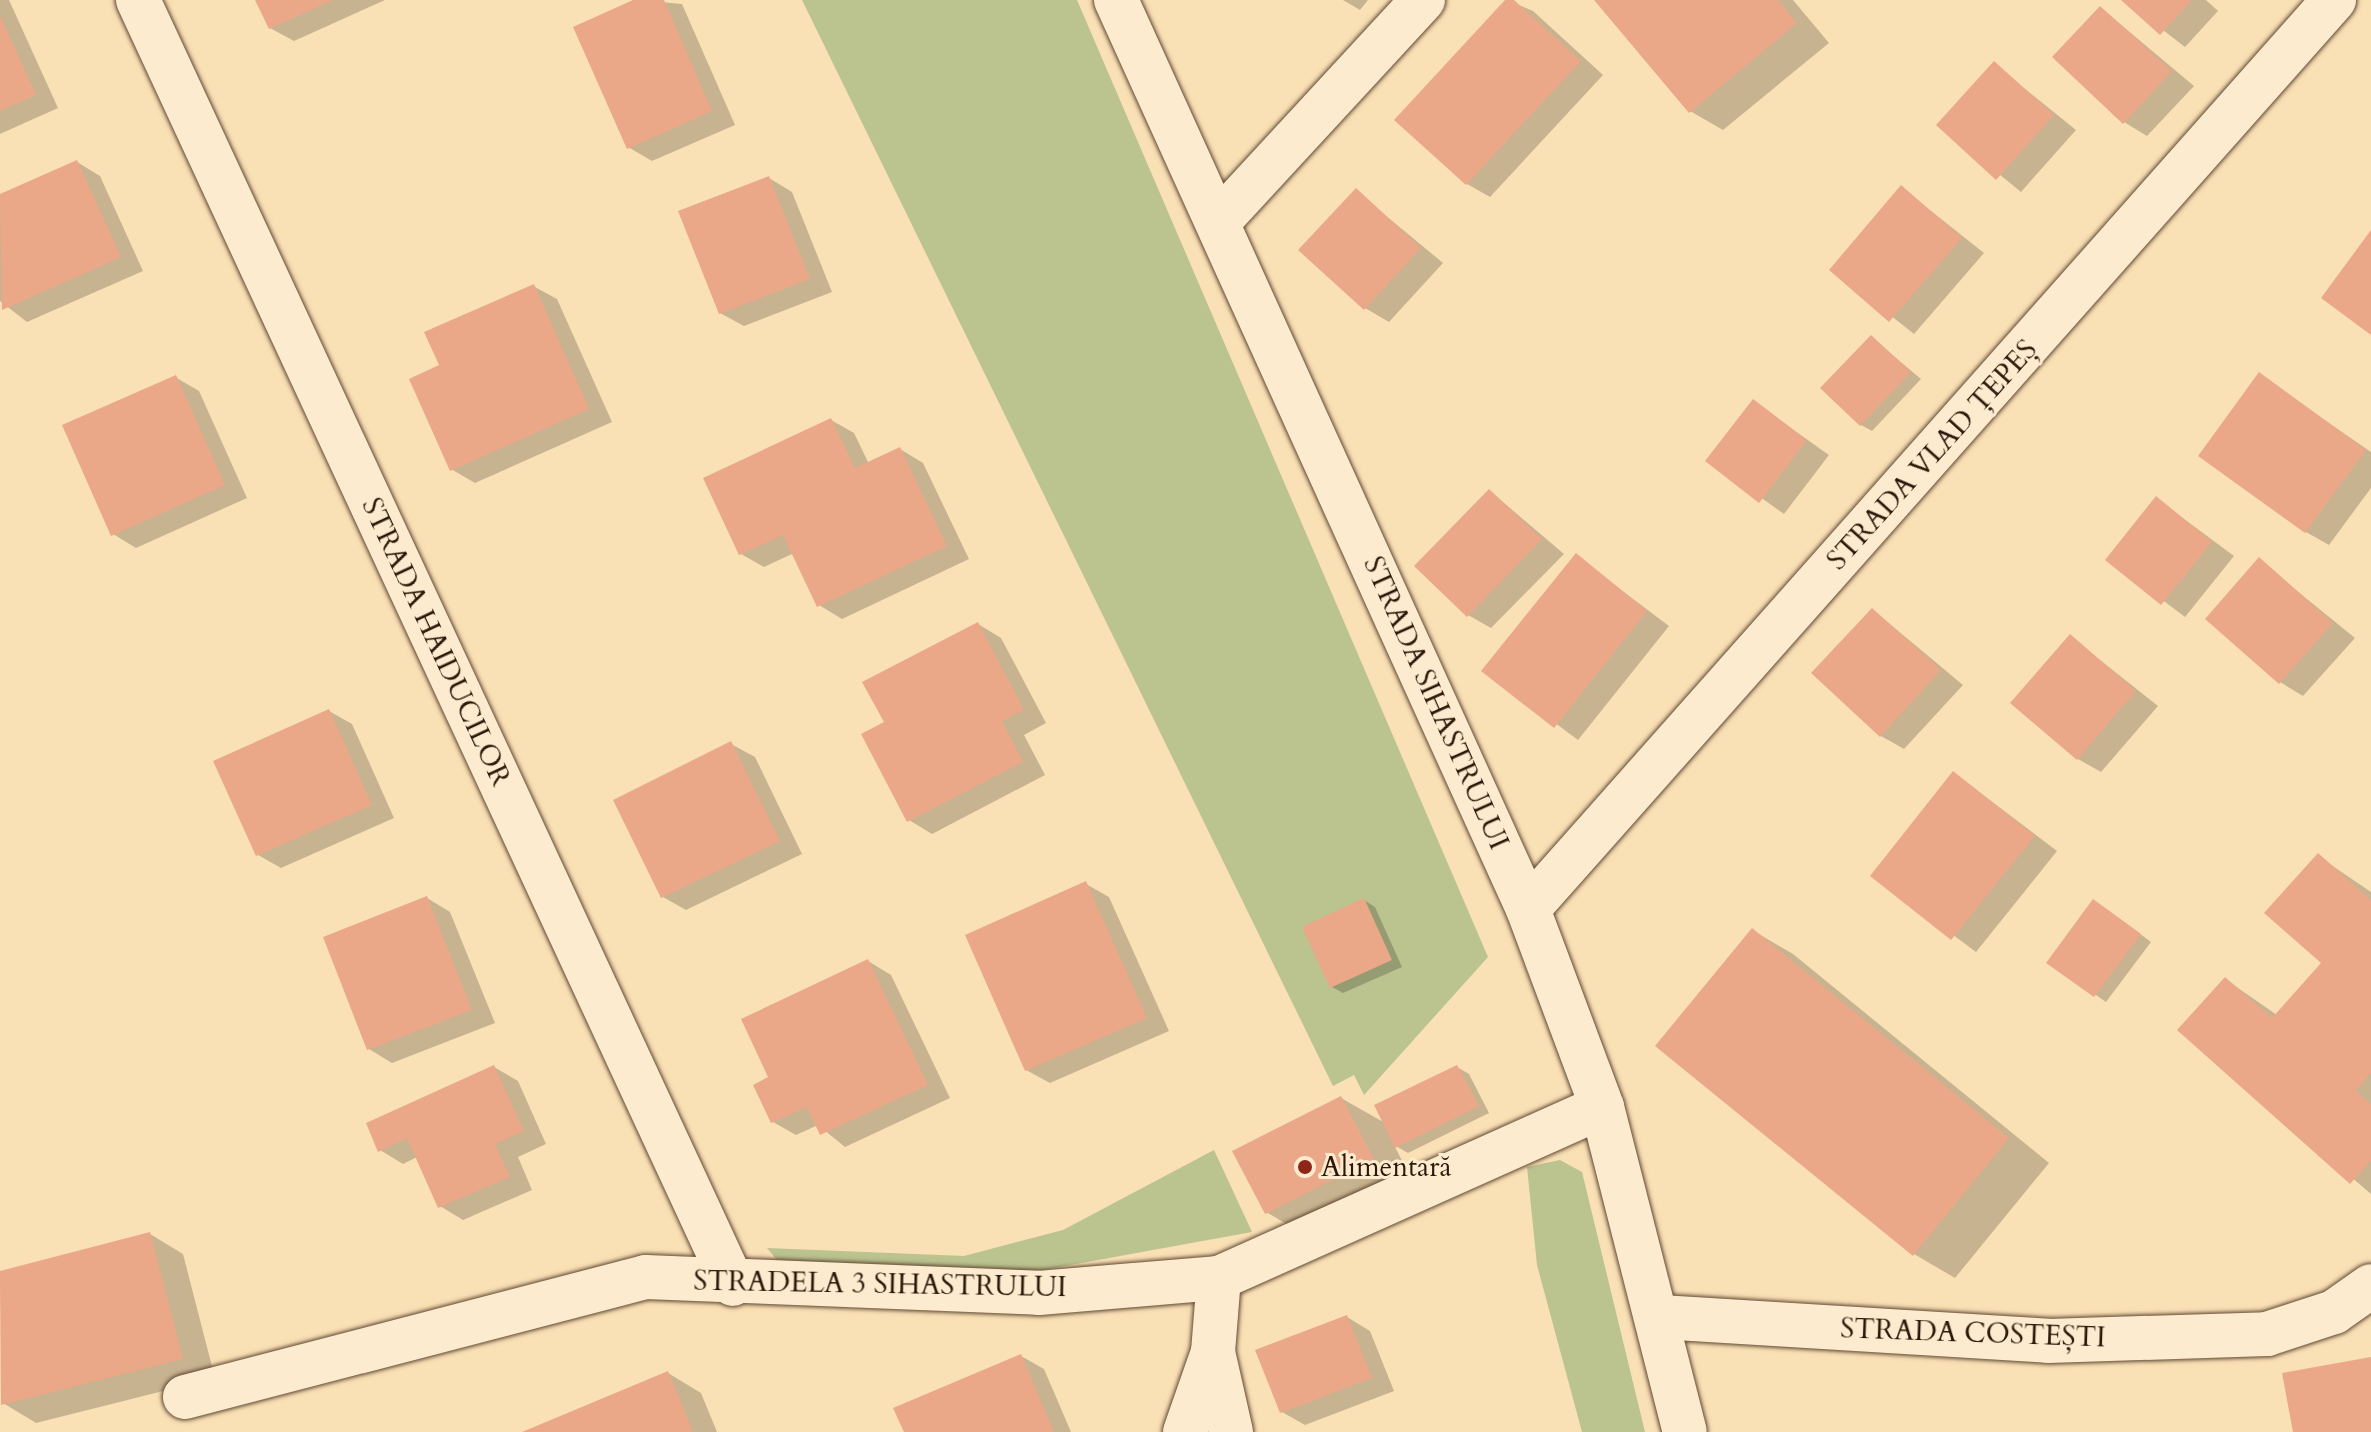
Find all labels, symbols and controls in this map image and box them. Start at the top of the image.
street label: STRADA VLAD ȚEPEȘ [1820,333,2044,577]
street label: STRADA HAIDUCILOR [354,493,518,791]
street label: STRADA SIHASTRULUI [1356,551,1516,855]
place label: Alimentară [1321,1150,1451,1184]
marker: Alimentară [1296,1158,1314,1176]
street label: STRADELA 3 SIHASTRULUI [693,1264,1067,1304]
street label: STRADA COSTEȘTI [1840,1312,2106,1354]

